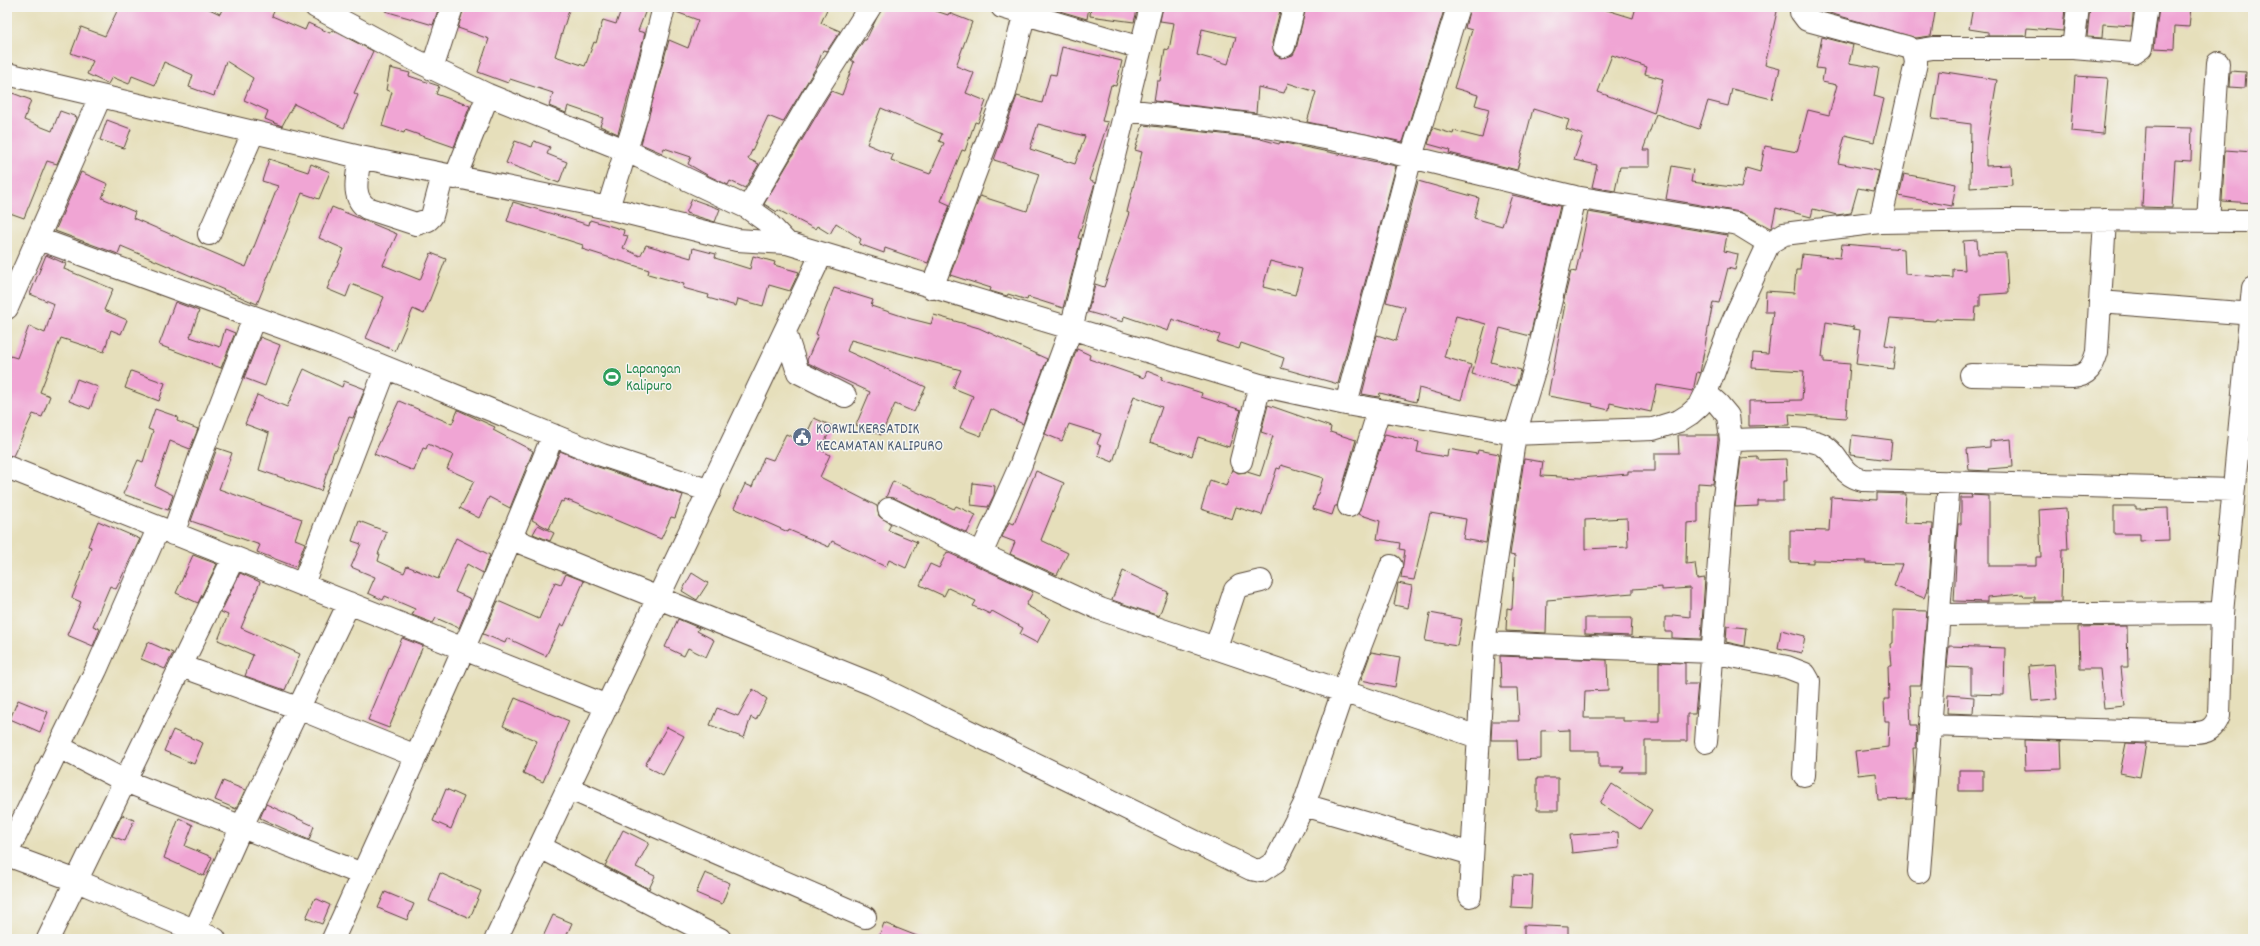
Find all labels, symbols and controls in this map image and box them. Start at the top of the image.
place label: Lapangan Kalipuro [626,359,681,398]
sports icon: Lapangan Kalipuro [601,366,623,388]
place label: KORWILKERSATDIK KECAMATAN KALIPURO [816,419,943,458]
public building icon: KORWILKERSATDIK KECAMATAN KALIPURO [791,426,813,448]

